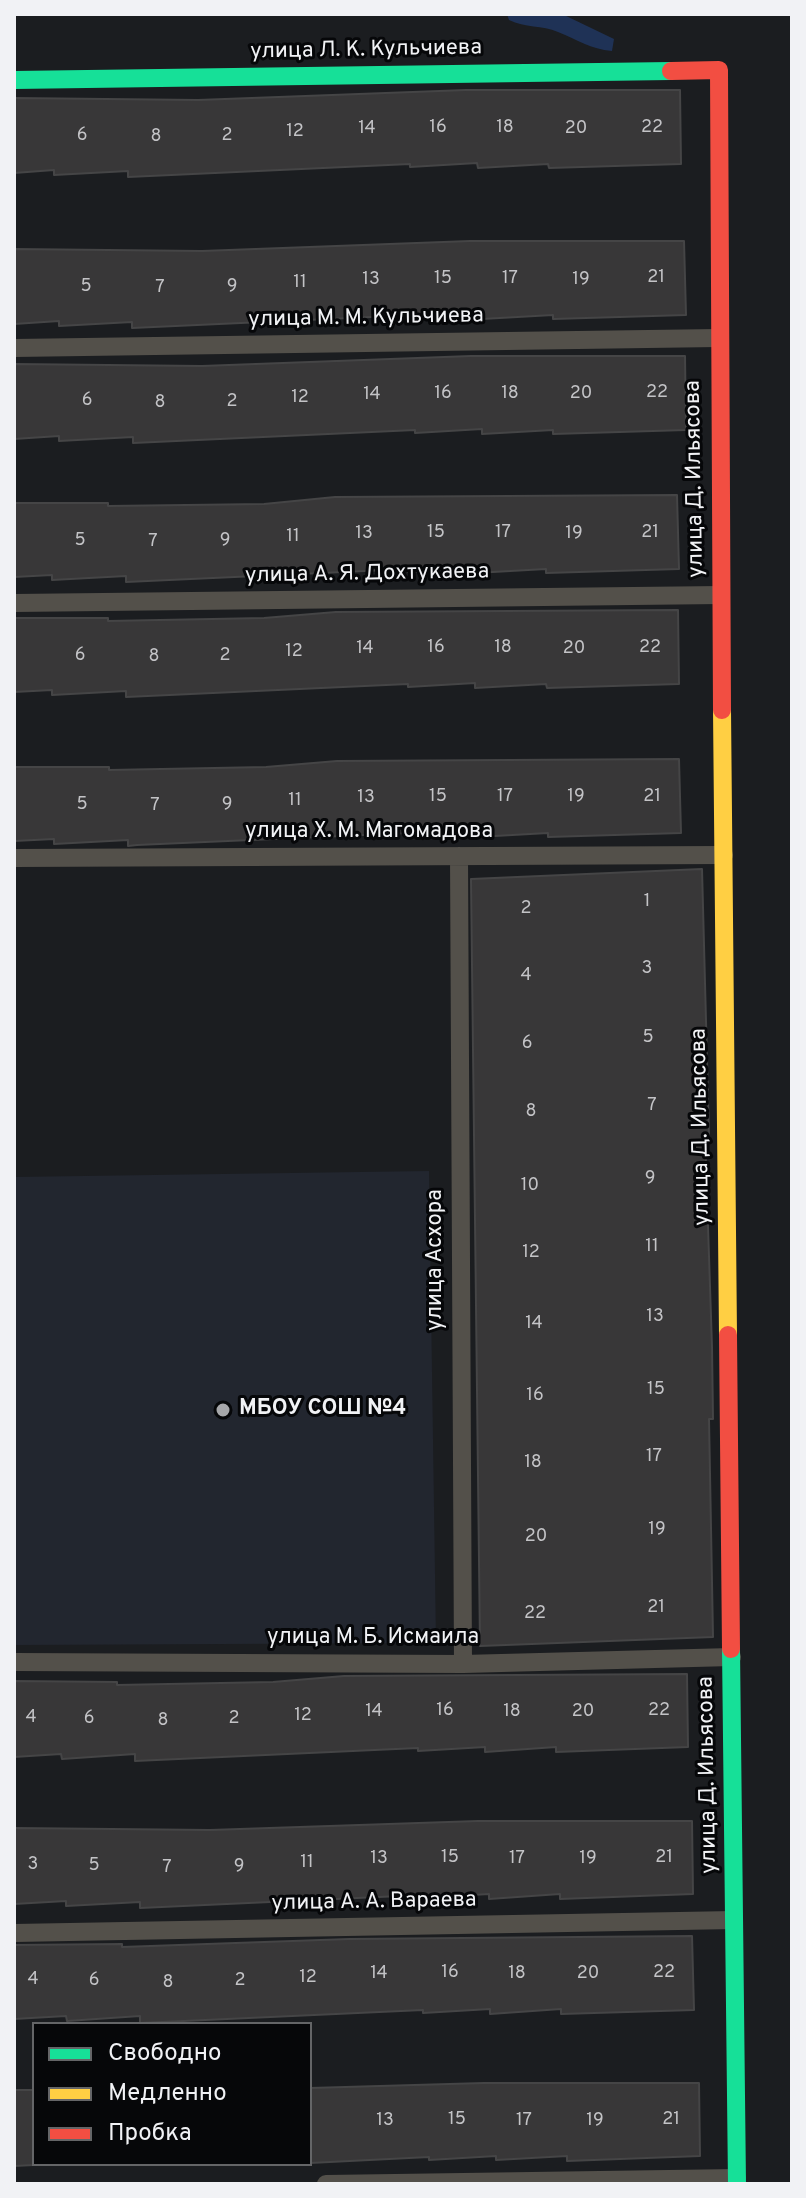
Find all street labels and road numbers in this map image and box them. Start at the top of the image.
street label: улица Л. К. Кульчиева [250,36,482,66]
street label: улица М. М. Кульчиева [248,304,484,334]
street label: улица Д. Ильясова [681,380,711,578]
street label: улица А. Я. Дохтукаева [245,560,489,590]
street label: улица Х. М. Магомадова [245,820,493,846]
street label: улица Д. Ильясова [687,1028,717,1226]
street label: улица Асхора [424,1189,450,1331]
street label: улица М. Б. Исмаила [267,1626,479,1652]
street label: улица Д. Ильясова [694,1676,724,1874]
street label: улица А. А. Вараева [271,1888,477,1918]

